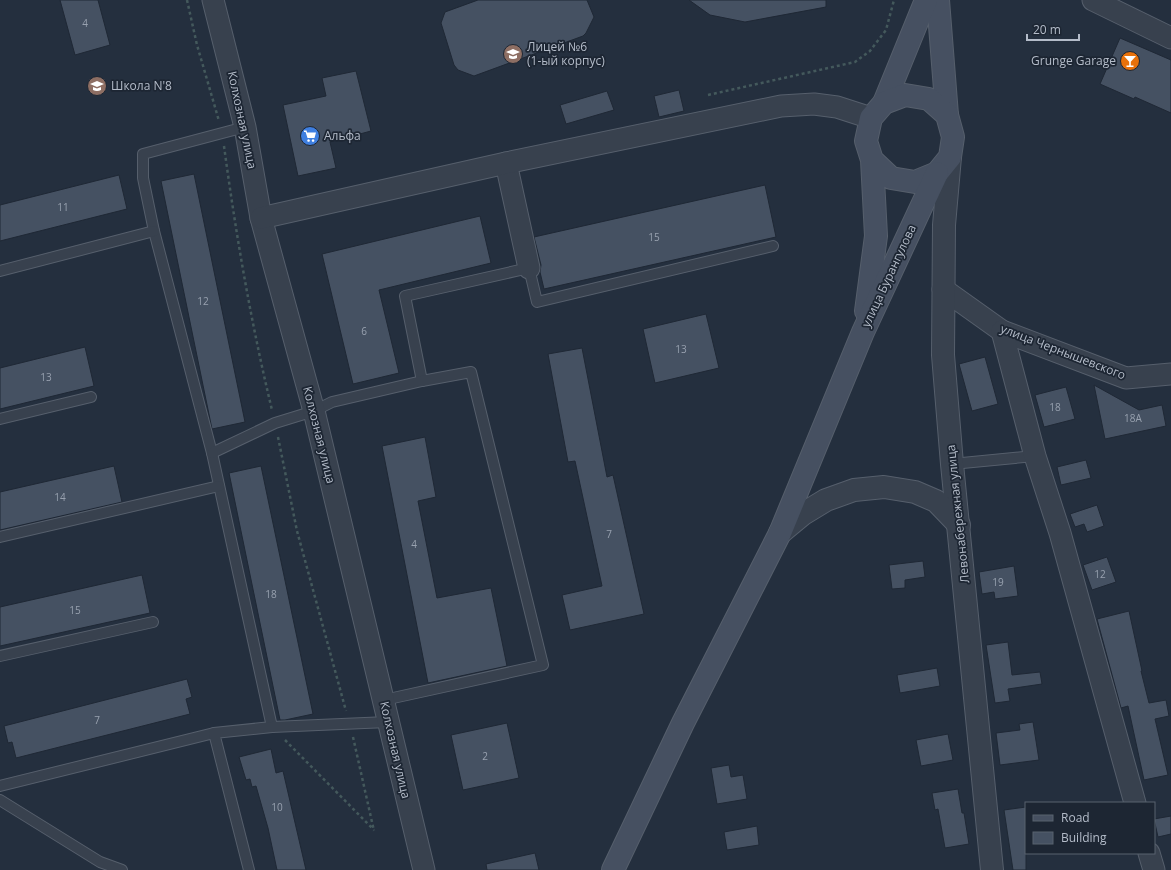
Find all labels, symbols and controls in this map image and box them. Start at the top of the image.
house number: 4 [82,16,88,30]
scale bar [1027,16,1079,42]
text: 20 m [1033,21,1061,38]
place label: Лицей №6 (1-ый корпус) [527,38,605,69]
school or university icon: Лицей №6 (1-ый корпус) [502,43,524,65]
bar icon: Grunge Garage [1119,50,1141,72]
place label: Grunge Garage [1031,52,1116,69]
street label: Колхозная улица [224,70,261,170]
school or university icon: Школа N'8 [86,75,108,97]
place label: Школа N'8 [111,77,172,94]
supermarket icon: Альфа [299,125,321,147]
place label: Альфа [324,127,361,144]
house number: 11 [57,200,69,214]
street label: улица Бурангулова [857,222,920,330]
house number: 15 [648,230,660,244]
house number: 12 [197,294,209,308]
street label: улица Чернышевского [998,320,1128,383]
house number: 6 [361,324,367,338]
house number: 13 [675,342,687,356]
house number: 13 [40,370,52,384]
street label: Колхозная улица [299,385,340,485]
house number: 18 [1049,400,1061,414]
house number: 18А [1124,411,1143,425]
street label: Левонабережная улица [942,444,973,584]
house number: 14 [54,490,66,504]
house number: 7 [606,527,612,541]
house number: 4 [411,537,417,551]
house number: 12 [1094,567,1106,581]
house number: 19 [992,575,1004,589]
house number: 18 [265,587,277,601]
house number: 15 [69,603,81,617]
street label: Колхозная улица [376,700,415,800]
house number: 7 [94,713,100,727]
house number: 2 [482,749,488,763]
house number: 10 [271,800,283,814]
legend [1025,802,1155,854]
text: Road [1061,809,1090,826]
text: Building [1061,829,1107,846]

